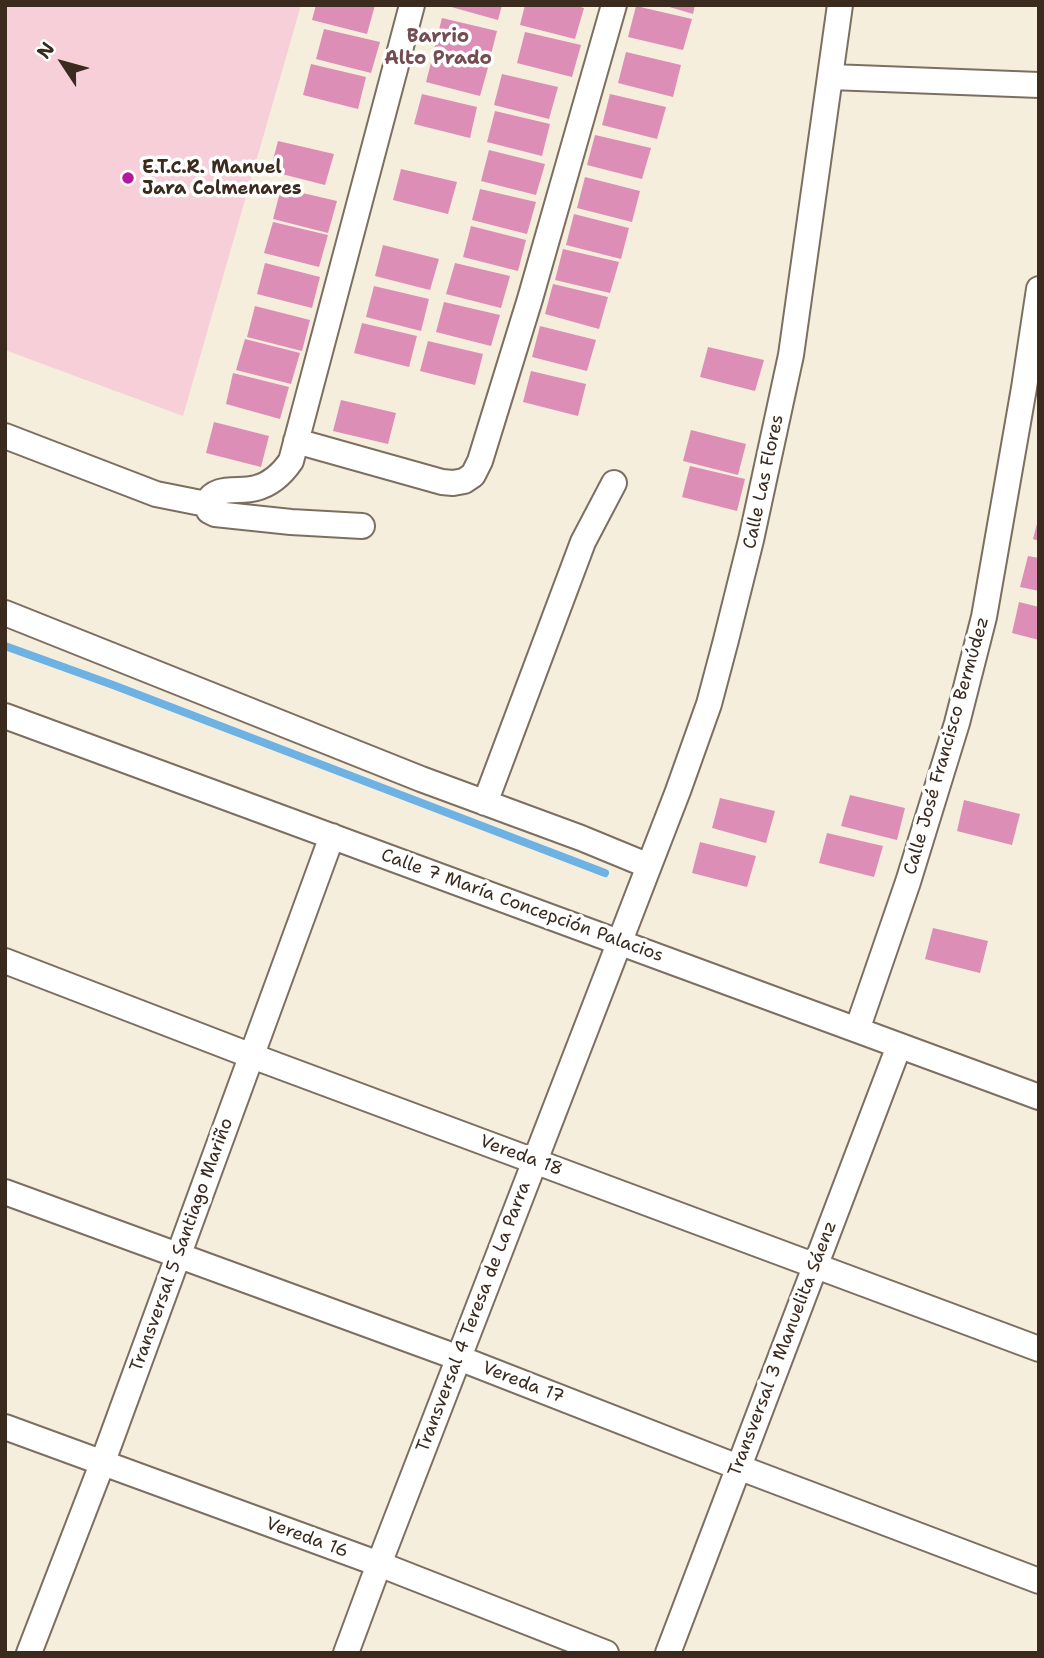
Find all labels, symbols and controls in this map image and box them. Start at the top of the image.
district label: Barrio Alto Prado [384,26,492,70]
north arrow [28,28,98,98]
text: N [31,37,60,64]
place label: E.T.C.R. Manuel Jara Colmenares [142,157,302,200]
marker: E.T.C.R. Manuel Jara Colmenares [120,170,136,186]
street label: Calle Las Flores [739,413,789,551]
street label: Calle José Francisco Bermúdez [900,614,994,878]
street label: Calle 7 María Concepción Palacios [378,845,666,967]
street label: Transversal 5 Santiago Mariño [126,1115,238,1375]
street label: Vereda 18 [477,1131,565,1181]
street label: Transversal 4 Teresa de La Parra [412,1179,536,1455]
street label: Transversal 3 Manuelita Sáenz [724,1218,842,1480]
street label: Vereda 17 [479,1358,567,1408]
street label: Vereda 16 [263,1513,351,1563]

